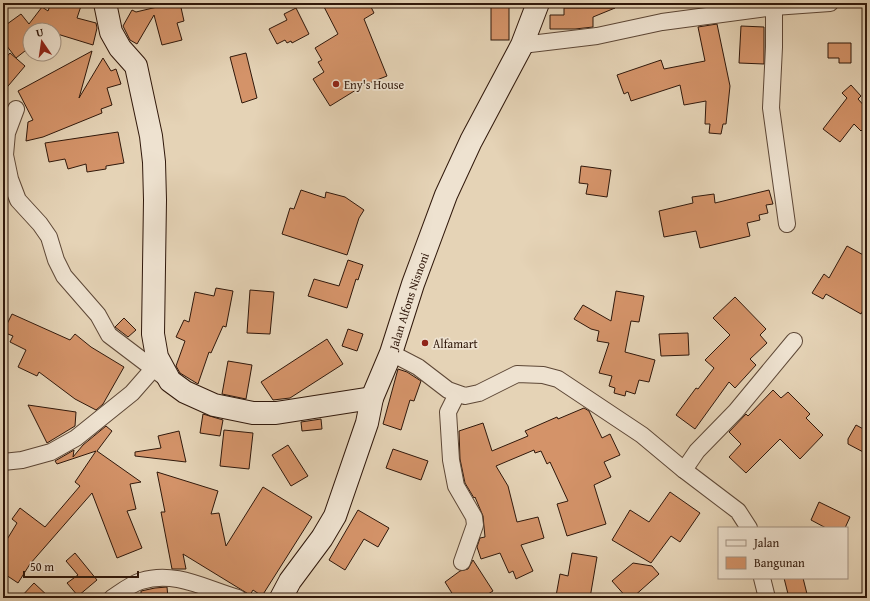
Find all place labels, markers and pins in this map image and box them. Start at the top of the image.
place label: Eny's House [344,76,405,93]
marker: Eny's House [331,79,341,89]
place label: Alfamart [433,335,479,352]
marker: Alfamart [420,338,430,348]

